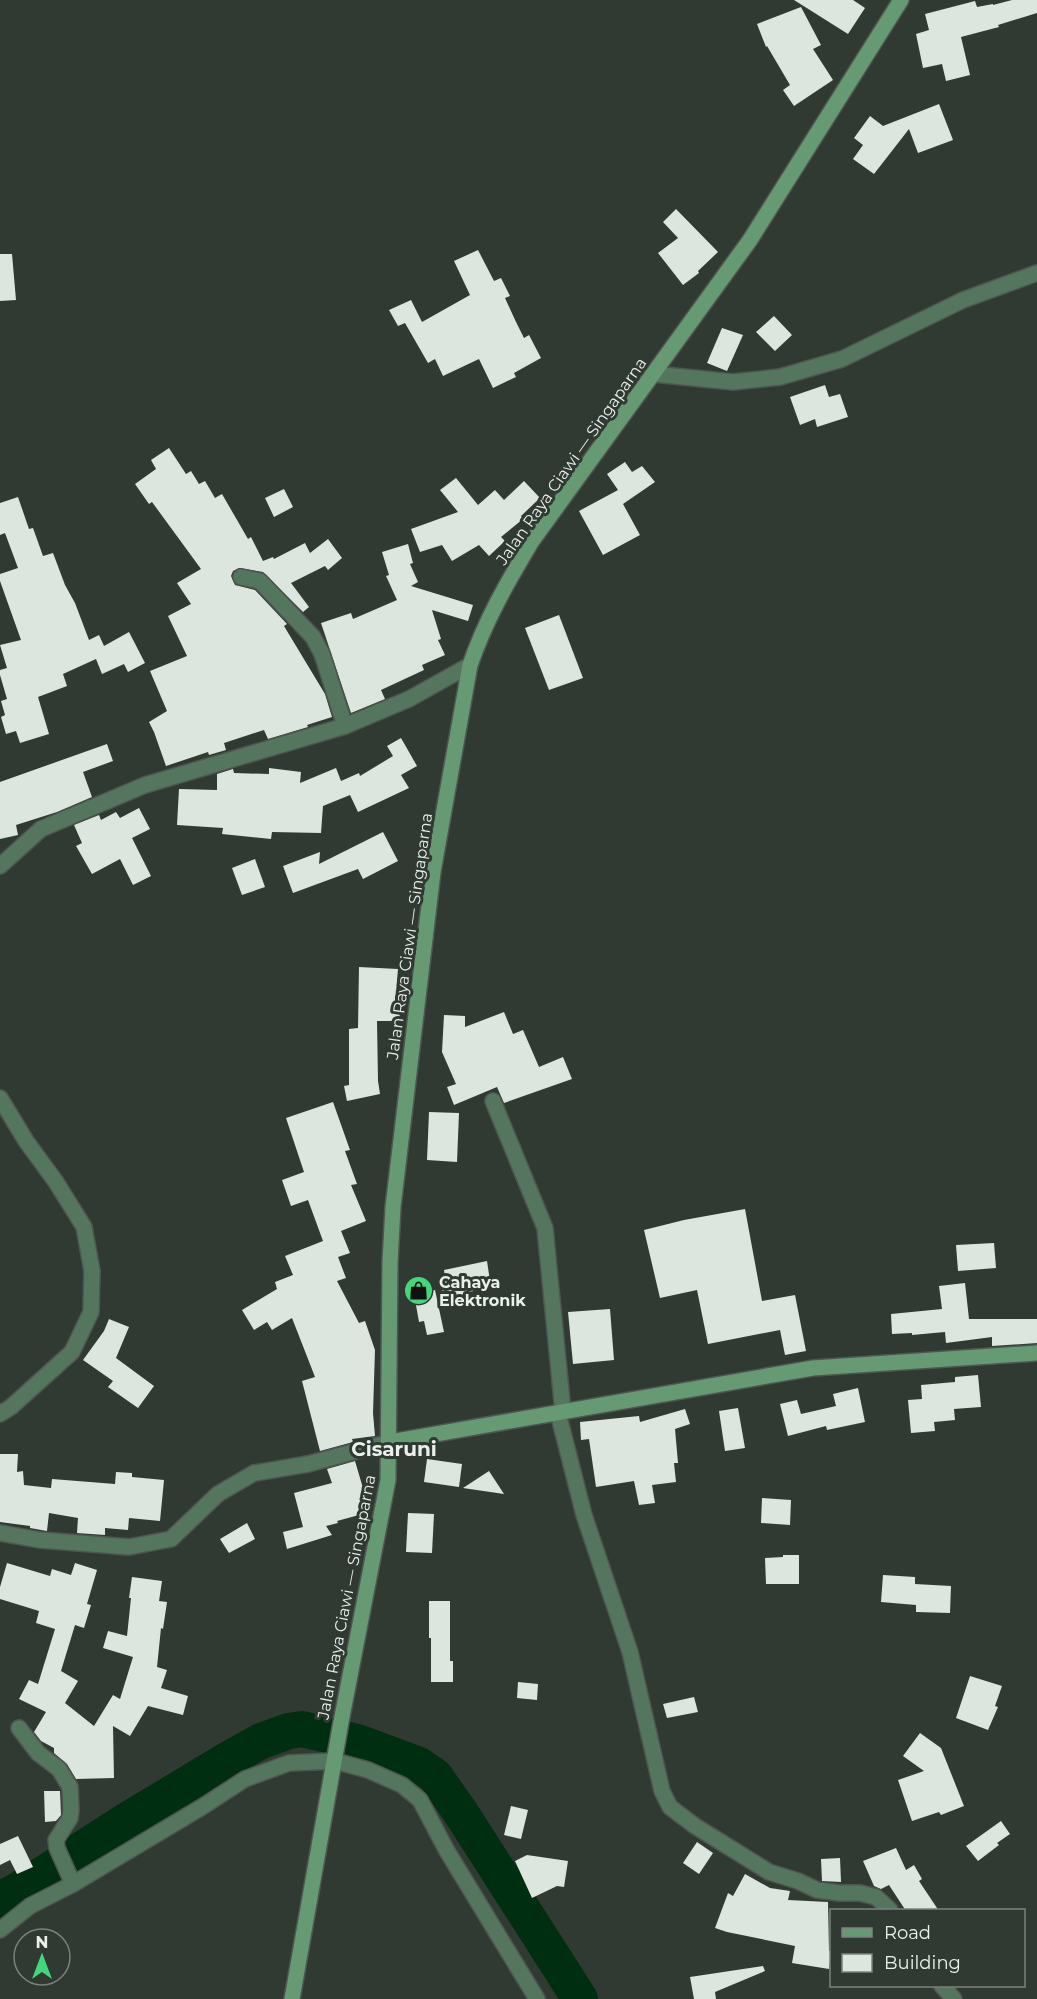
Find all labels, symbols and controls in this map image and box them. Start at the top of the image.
street label: Jalan Raya Ciawi — Singaparna [492,354,650,569]
street label: Jalan Raya Ciawi — Singaparna [383,812,436,1061]
place label: Cahaya Elektronik [439,1273,526,1310]
shop icon: Cahaya Elektronik [402,1275,434,1307]
district label: Cisaruni [351,1437,437,1461]
street label: Jalan Raya Ciawi — Singaparna [313,1473,380,1722]
legend [830,1909,1025,1987]
text: Road [884,1922,931,1944]
north arrow [12,1927,72,1987]
text: N [36,1933,48,1952]
text: Building [884,1952,961,1974]

